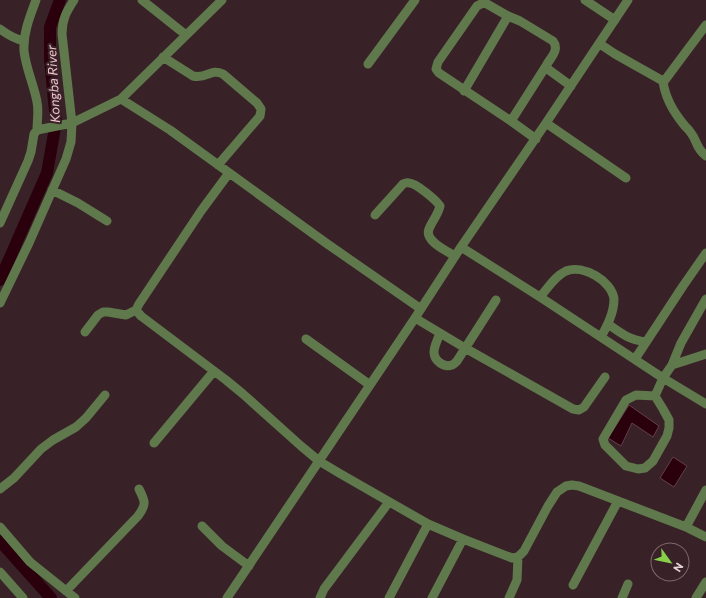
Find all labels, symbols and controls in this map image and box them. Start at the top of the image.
water label: Kongba River [43,44,63,123]
north arrow [650,542,690,582]
text: N [671,561,687,575]

